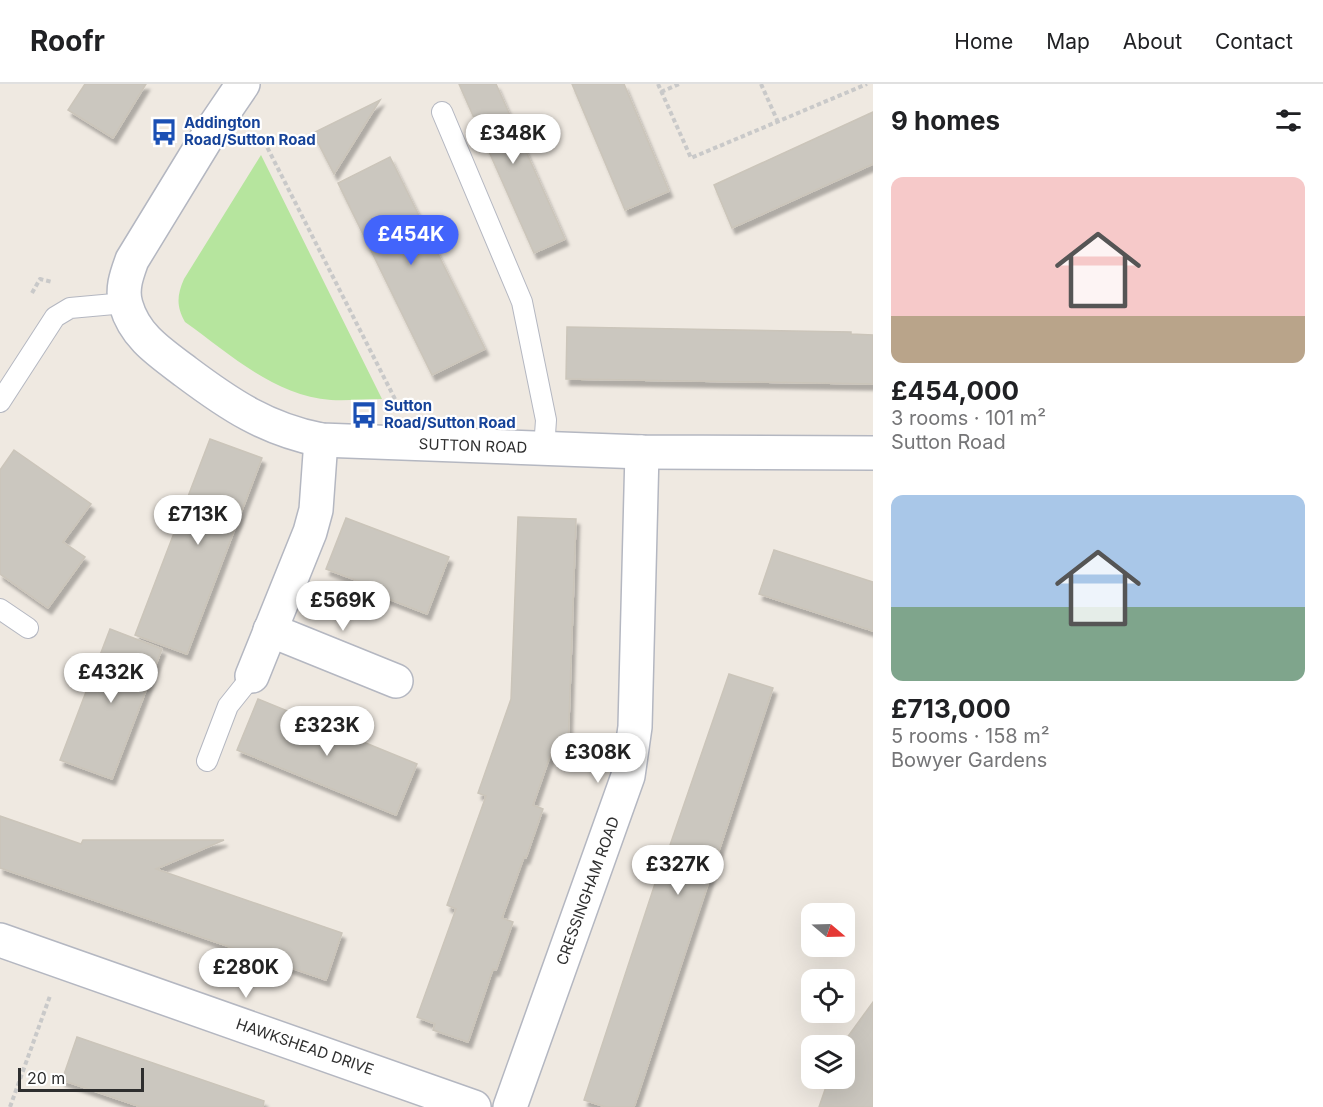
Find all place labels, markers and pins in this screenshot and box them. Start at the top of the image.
place label: Addington Road/Sutton Road [184,113,316,149]
pin: £348K [471,114,555,165]
bus stop icon: Addington Road/Sutton Road [149,117,179,147]
pin: £454K [369,215,453,266]
place label: Sutton Road/Sutton Road [384,396,516,432]
bus stop icon: Sutton Road/Sutton Road [349,400,379,430]
pin: £713K [156,495,240,546]
pin: £569K [301,581,385,632]
pin: £432K [69,653,153,704]
pin: £323K [285,706,369,757]
pin: £308K [556,733,640,784]
pin: £327K [636,845,720,896]
pin: £280K [204,948,288,999]

